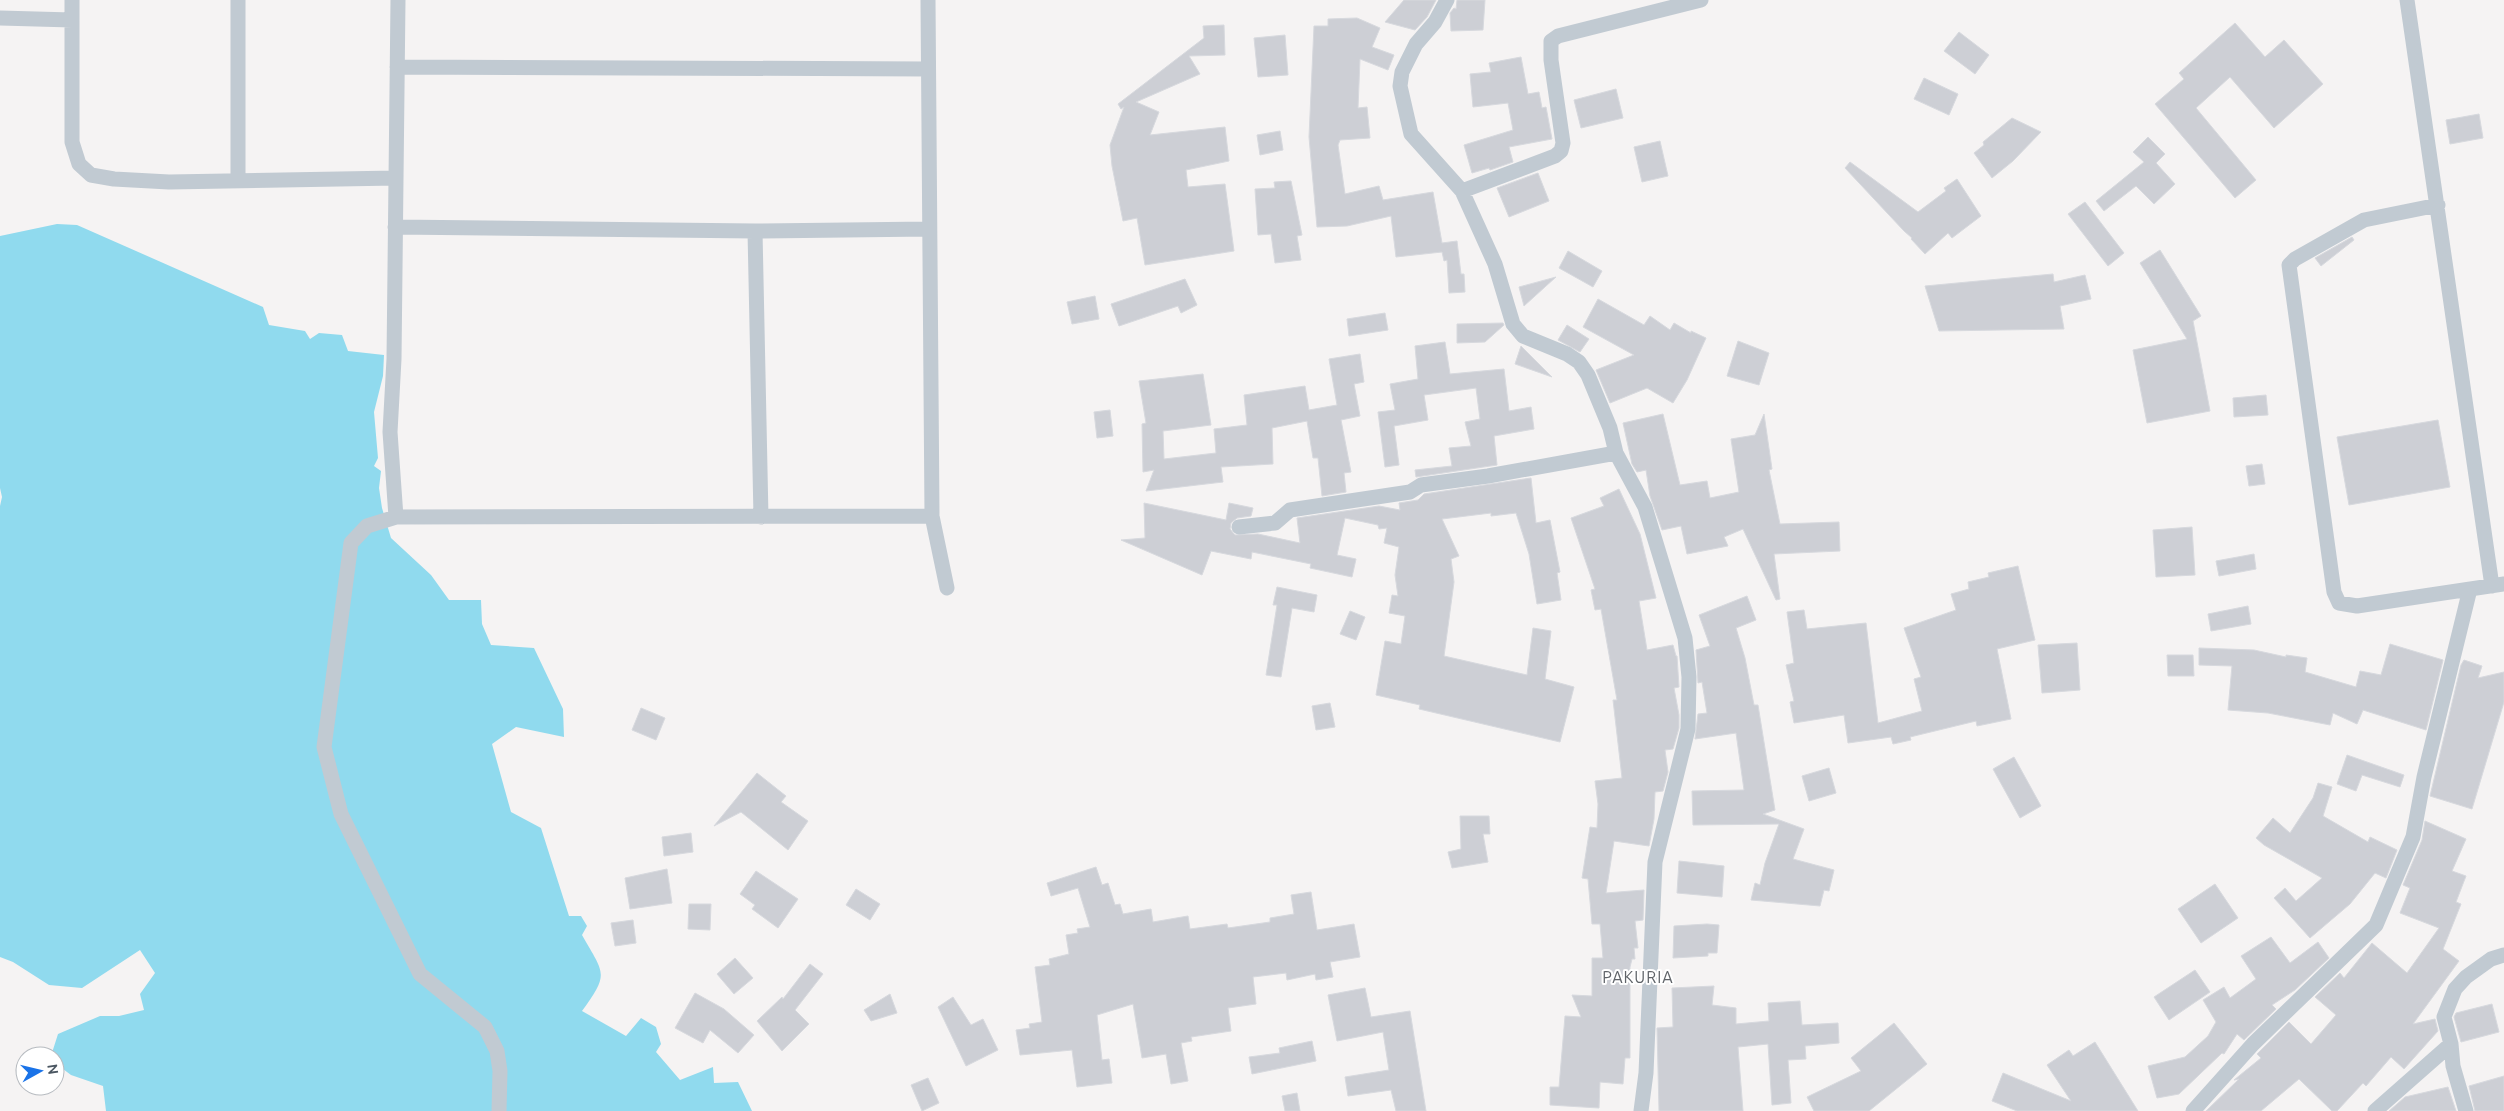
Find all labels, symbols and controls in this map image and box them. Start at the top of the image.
district label: PAKURIA [1602,968,1674,986]
north arrow [15,1046,65,1096]
text: N [44,1063,62,1075]

